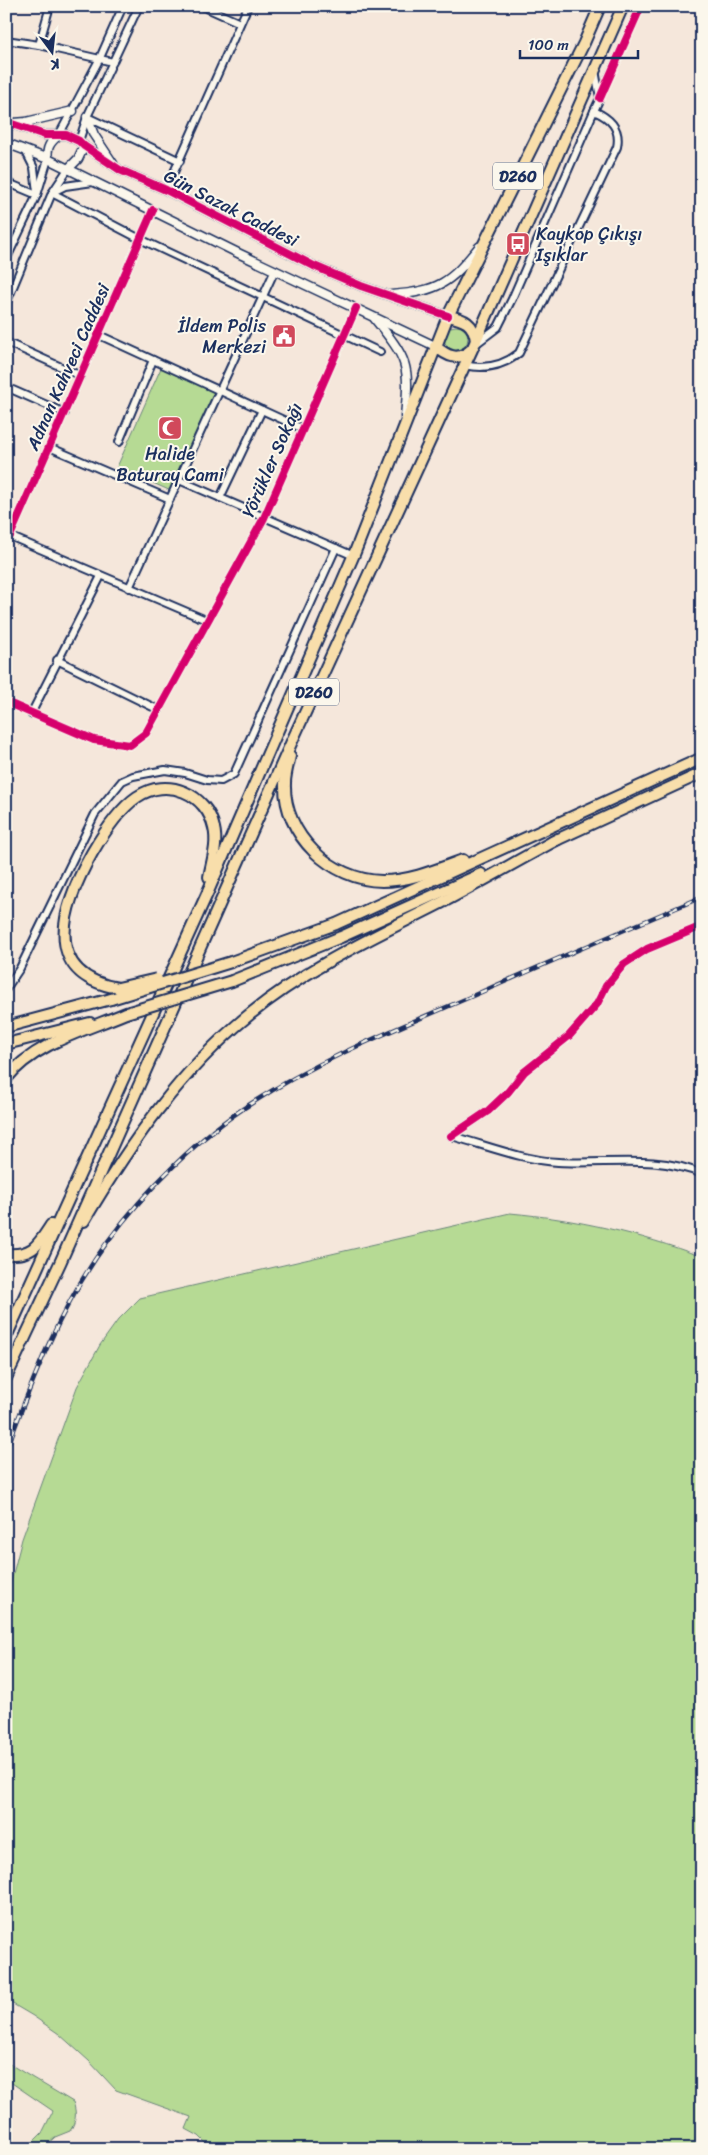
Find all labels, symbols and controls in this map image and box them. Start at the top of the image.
north arrow [28,28,78,78]
scale bar [520,28,638,60]
text: 100 m [528,32,569,58]
text: K [46,51,64,78]
street label: Gün Sazak Caddesi [158,160,305,256]
road number: D260 [493,162,543,190]
place label: Kaykop Çıkışı Işıklar [535,218,642,271]
bus stop icon: Kaykop Çıkışı Işıklar [505,231,531,257]
street label: Adnan Kahveci Caddesi [16,277,120,457]
place label: İldem Polis Merkezi [177,310,267,363]
public building icon: İldem Polis Merkezi [271,323,297,349]
street label: Yörükler Sokağı [232,397,312,523]
mosque icon: Halide Baturay Cami [157,415,183,441]
place label: Halide Baturay Cami [116,438,225,491]
road number: D260 [289,679,339,706]

